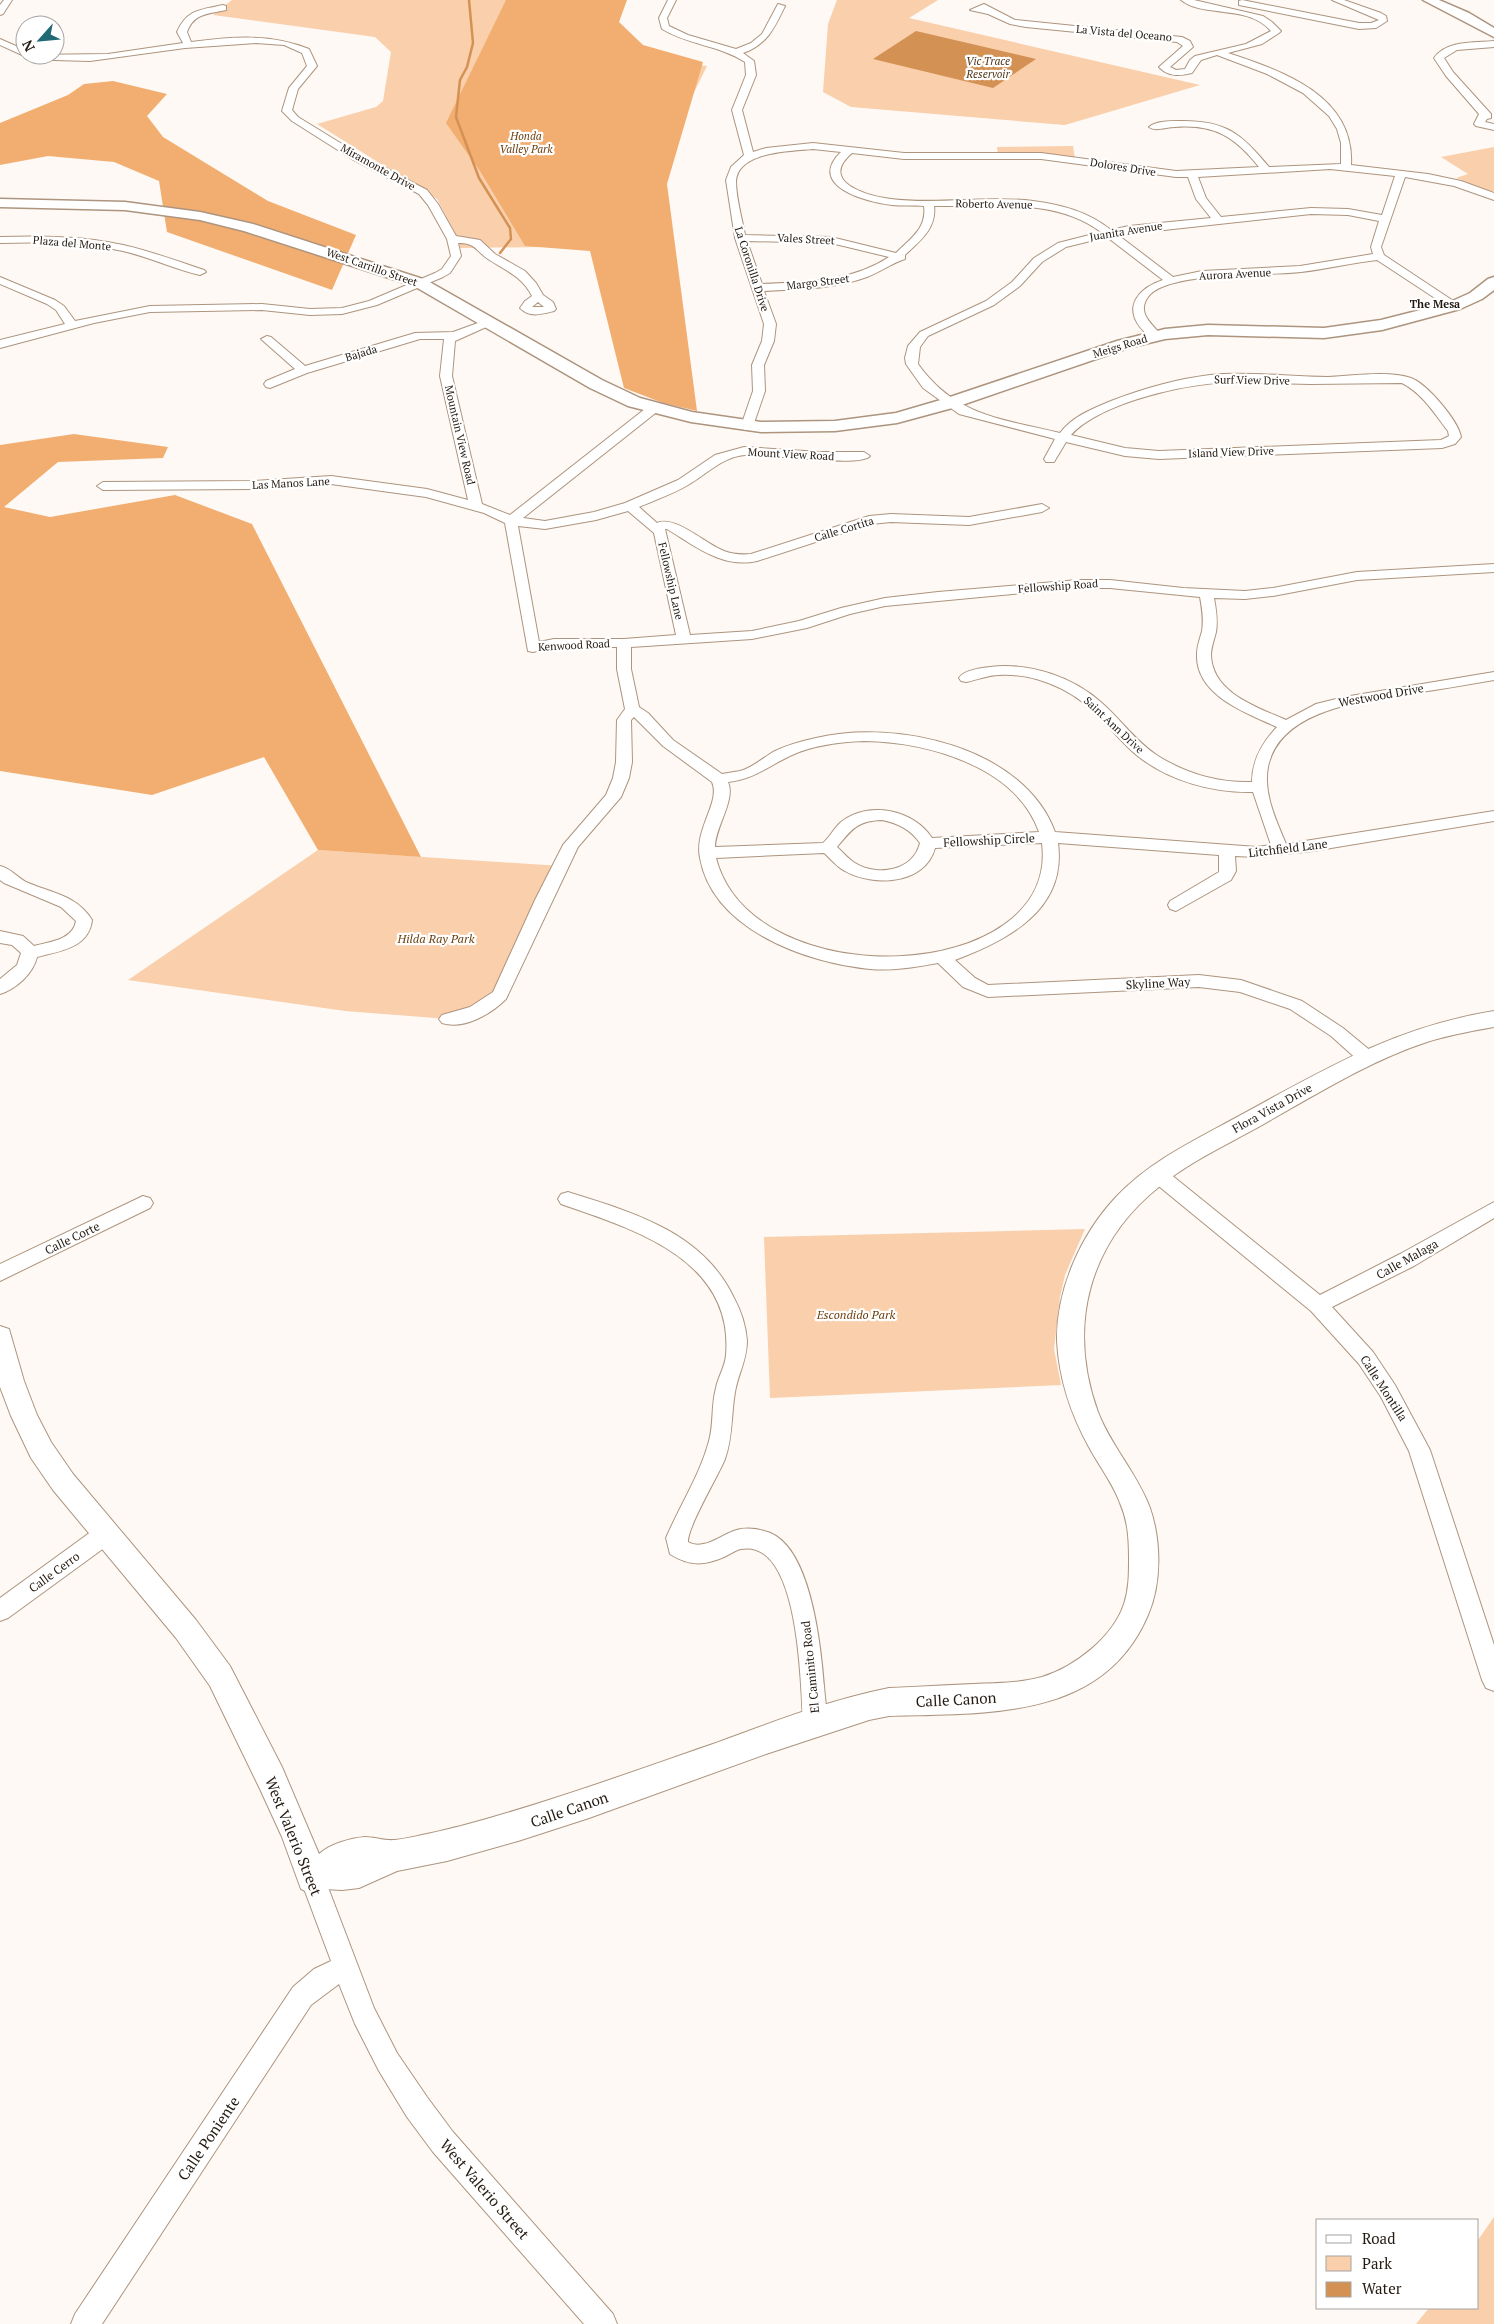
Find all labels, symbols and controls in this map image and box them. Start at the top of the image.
north arrow [15,15,65,65]
street label: La Vista del Oceano [1075,22,1173,44]
text: N [17,37,39,55]
water label: Vic Trace Reservoir [965,54,1010,81]
park label: Honda Valley Park [499,129,553,156]
street label: Miramonte Drive [338,141,418,194]
street label: Dolores Drive [1089,155,1157,179]
street label: Roberto Avenue [955,196,1033,212]
street label: Juanita Avenue [1089,218,1164,244]
street label: La Coronilla Drive [732,225,772,314]
street label: Vales Street [777,230,835,248]
street label: Plaza del Monte [32,233,112,253]
street label: West Carrillo Street [324,245,420,289]
street label: Aurora Avenue [1198,265,1272,283]
street label: Margo Street [786,271,850,293]
district label: The Mesa [1410,297,1460,311]
street label: Meigs Road [1091,331,1149,361]
street label: Bajada [343,341,379,364]
street label: Surf View Drive [1214,372,1290,388]
street label: Mountain View Road [442,384,478,486]
street label: Island View Drive [1188,443,1275,460]
street label: Mount View Road [747,445,835,463]
street label: Las Manos Lane [252,474,331,492]
street label: Calle Cortita [812,513,876,545]
street label: Fellowship Lane [655,541,687,622]
street label: Fellowship Road [1018,576,1098,596]
street label: Kenwood Road [538,636,610,654]
street label: Westwood Drive [1337,680,1425,710]
street label: Saint Ann Drive [1081,694,1147,757]
street label: Fellowship Circle [943,830,1035,850]
street label: Litchfield Lane [1248,836,1328,860]
park label: Hilda Ray Park [397,931,475,946]
street label: Skyline Way [1125,974,1192,992]
street label: Flora Vista Drive [1229,1080,1315,1136]
street label: Calle Corte [42,1218,102,1258]
street label: Calle Malaga [1373,1236,1441,1282]
park label: Escondido Park [816,1307,896,1322]
street label: Calle Montilla [1357,1352,1411,1424]
street label: Calle Cerro [26,1548,83,1595]
street label: El Caminito Road [798,1620,822,1714]
street label: Calle Canon [915,1687,997,1711]
street label: West Valerio Street [261,1773,327,1899]
street label: Calle Canon [528,1786,611,1832]
street label: Calle Poniente [173,2092,243,2184]
street label: West Valerio Street [436,2135,534,2244]
legend [1316,2219,1479,2309]
text: Road [1362,2228,1395,2248]
text: Park [1362,2253,1392,2273]
text: Water [1362,2278,1402,2298]

